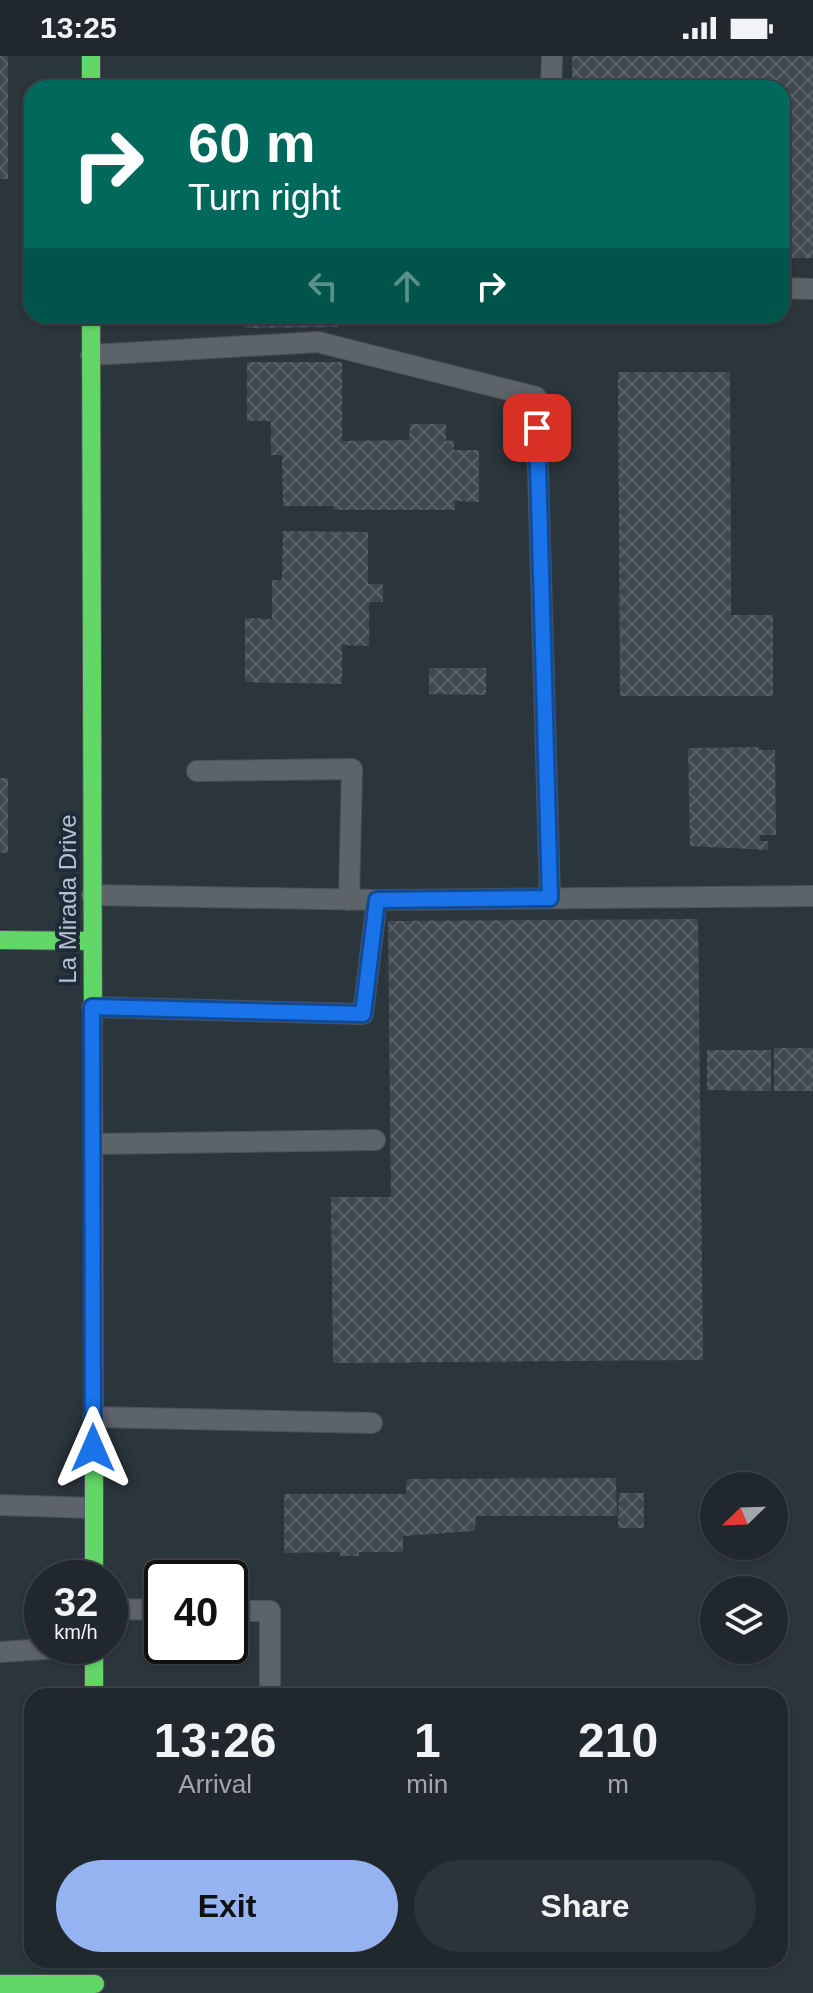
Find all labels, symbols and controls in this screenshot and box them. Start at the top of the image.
text: 13:25 [40,11,117,44]
text: 60 m [188,111,316,174]
icon: right [56,112,160,216]
text: Turn right [188,177,341,218]
icon: left [301,264,345,308]
icon: ahead [385,264,429,308]
icon: right [469,264,513,308]
pin [503,394,571,462]
icon: arrive [515,406,559,450]
street label: La Mirada Drive [54,814,81,984]
position arrow [51,1406,135,1490]
north arrow [700,1472,788,1560]
map controls [700,1472,788,1664]
speed limit sign: 40 [144,1560,248,1664]
button: layers [700,1576,788,1664]
text: 32 [54,1580,98,1624]
text: km/h [54,1621,98,1643]
text: 13:26 [154,1714,277,1767]
text: 1 [414,1714,441,1767]
text: 210 [578,1714,658,1767]
text: Arrival [178,1769,252,1799]
text: min [406,1769,448,1799]
text: m [607,1769,629,1799]
button: Exit [56,1860,398,1952]
button: Share [414,1860,756,1952]

